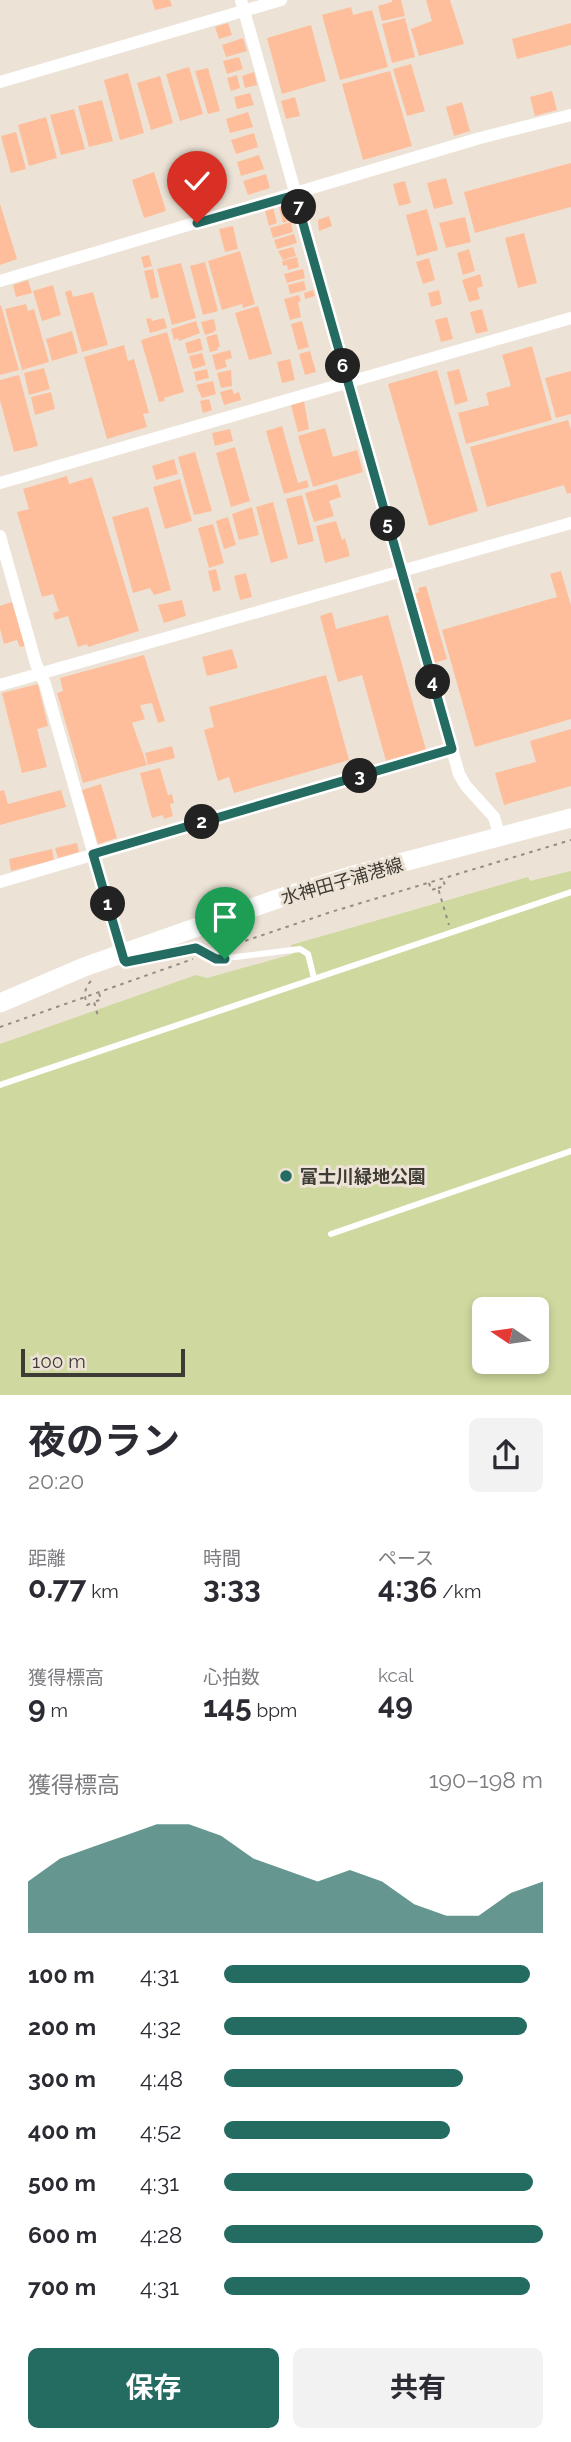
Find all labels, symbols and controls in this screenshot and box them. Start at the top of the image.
pin [167,151,227,223]
icon: check [178,162,216,200]
pin: 7 [282,190,316,224]
text: 7 [293,195,304,217]
pin: 6 [326,348,360,384]
text: 6 [337,354,348,376]
pin: 5 [370,506,406,542]
text: 5 [382,512,393,534]
pin: 4 [416,664,450,700]
text: 4 [427,670,438,692]
pin: 3 [342,758,378,794]
text: 3 [354,764,365,786]
pin: 2 [184,804,220,840]
text: 2 [196,810,207,832]
street label: 水神田子浦港線 [279,854,405,908]
pin: 1 [90,886,126,922]
pin [195,887,255,959]
text: 1 [103,892,112,914]
icon: arrive [206,898,244,936]
place label: 富士川緑地公園 [300,1166,426,1187]
marker: 富士川緑地公園 [278,1168,294,1184]
north arrow [472,1297,550,1374]
map controls [472,1297,549,1374]
scale bar [21,1346,186,1378]
text: 100 m [32,1350,86,1372]
text: 夜のラン [28,1418,180,1463]
button: share [469,1418,543,1492]
text: 20:20 [28,1467,84,1494]
text: 距離 [28,1547,66,1569]
text: 時間 [203,1547,241,1569]
text: ペース [378,1547,434,1569]
text: 0.77 [28,1570,86,1605]
text: 3:33 [203,1570,261,1605]
text: 4:36 [378,1570,438,1605]
text: km [86,1580,119,1602]
text: /km [438,1580,481,1602]
text: kcal [378,1664,414,1686]
text: 獲得標高 [28,1666,104,1688]
text: 心拍数 [203,1666,260,1688]
text: 49 [378,1686,413,1721]
text: 9 [28,1689,46,1724]
text: 145 [203,1689,252,1724]
text: m [46,1699,68,1721]
text: bpm [252,1699,297,1721]
text: 190–198 m [429,1766,543,1793]
text: 獲得標高 [28,1771,120,1798]
text: 100 m [28,1961,95,1988]
text: 4:31 [140,1961,179,1988]
text: 200 m [28,2013,96,2040]
text: 4:32 [140,2013,181,2040]
text: 300 m [28,2065,96,2092]
text: 4:48 [140,2065,183,2092]
text: 400 m [28,2117,96,2144]
text: 4:52 [140,2117,181,2144]
text: 500 m [28,2169,96,2196]
text: 4:31 [140,2169,179,2196]
text: 600 m [28,2221,97,2248]
text: 4:28 [140,2221,183,2248]
text: 700 m [28,2273,96,2300]
text: 4:31 [140,2273,179,2300]
button: 保存 [28,2348,279,2428]
button: 共有 [293,2348,543,2428]

